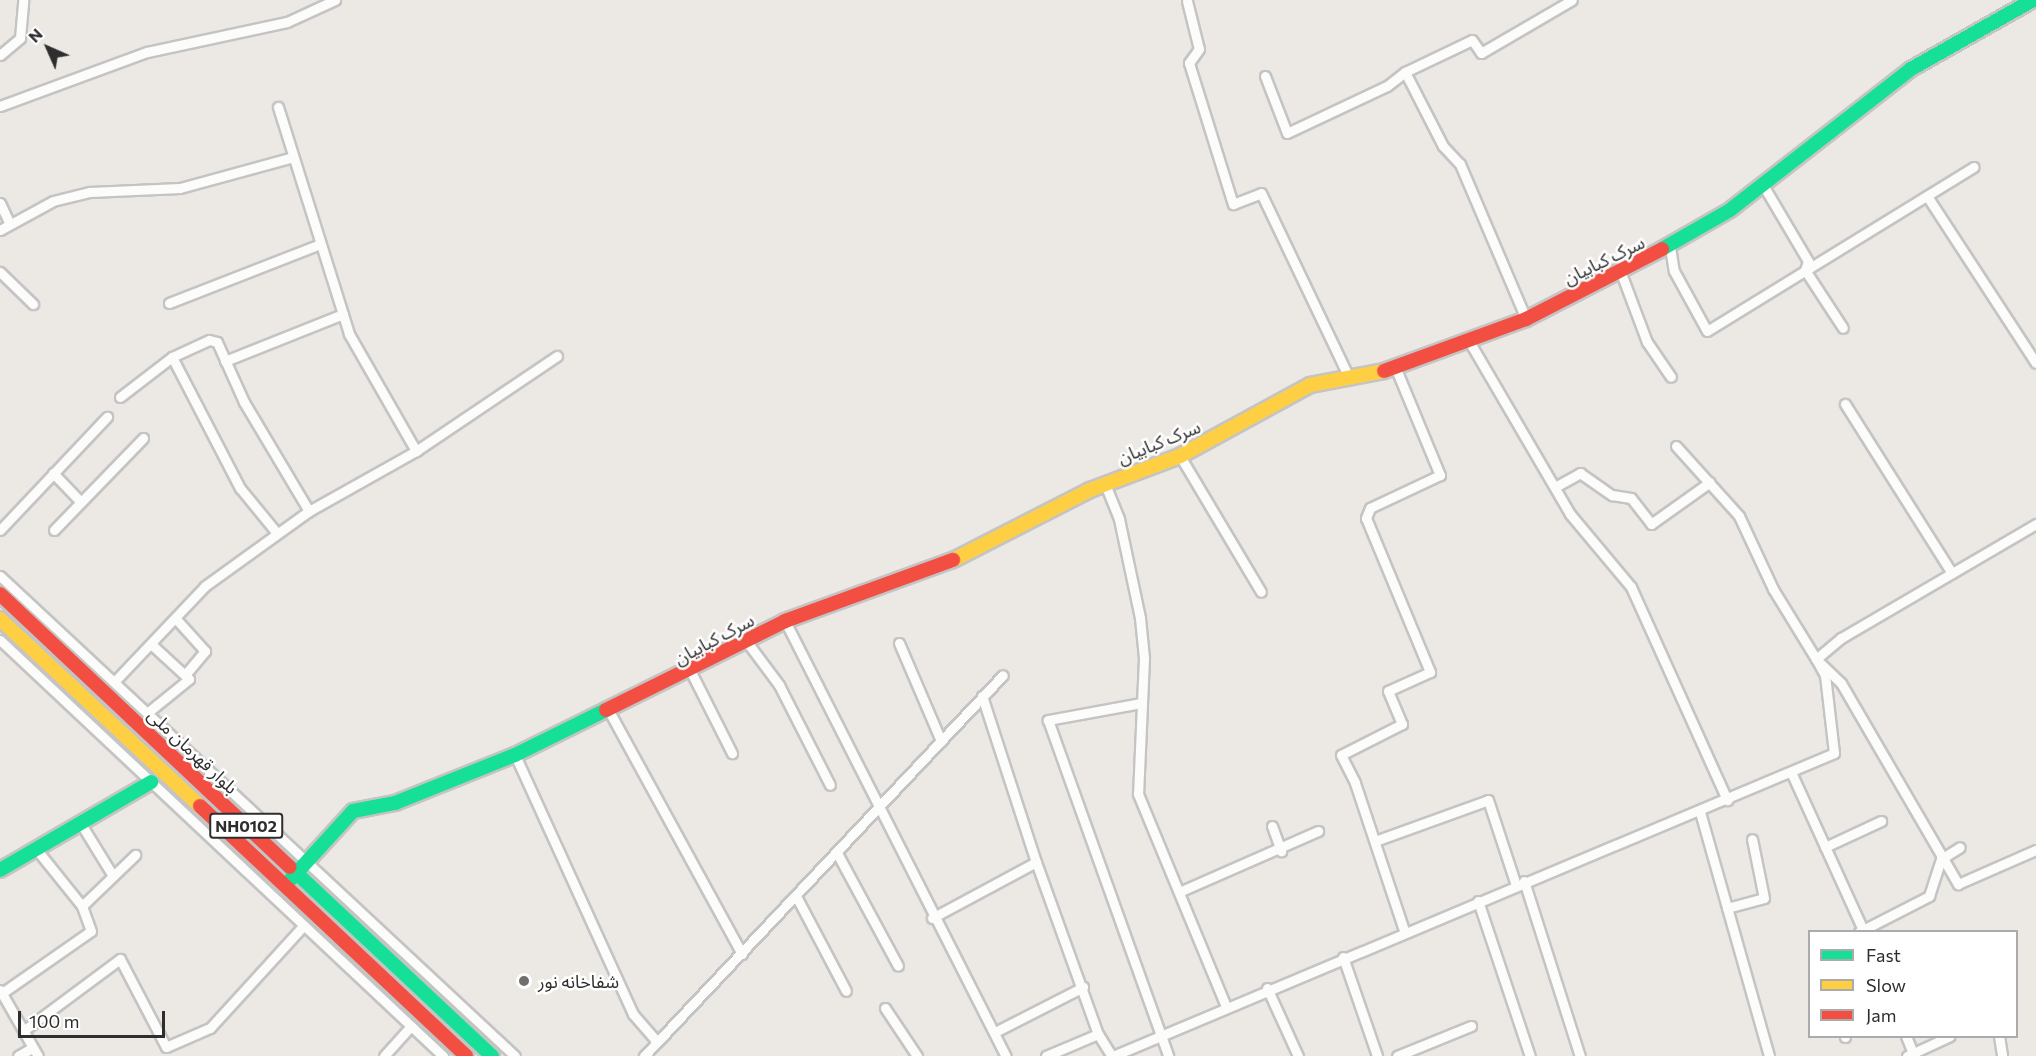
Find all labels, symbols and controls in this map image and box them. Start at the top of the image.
north arrow [18,18,78,78]
text: N [24,24,46,46]
street label: سرک کبابیان [1560,231,1648,289]
street label: سرک کبابیان [1114,416,1204,468]
street label: سرک کبابیان [670,609,758,669]
street label: بلوار قهرمان ملی [144,704,242,798]
road number: NH0102 [208,813,284,839]
legend [1808,930,2018,1038]
text: Fast [1866,944,1901,966]
place label: شفاخانه نور [538,970,619,992]
marker: شفاخانه نور [515,972,533,990]
text: Slow [1866,974,1906,996]
scale bar [21,999,168,1037]
text: Jam [1866,1004,1896,1026]
text: 100 m [29,1010,79,1032]

